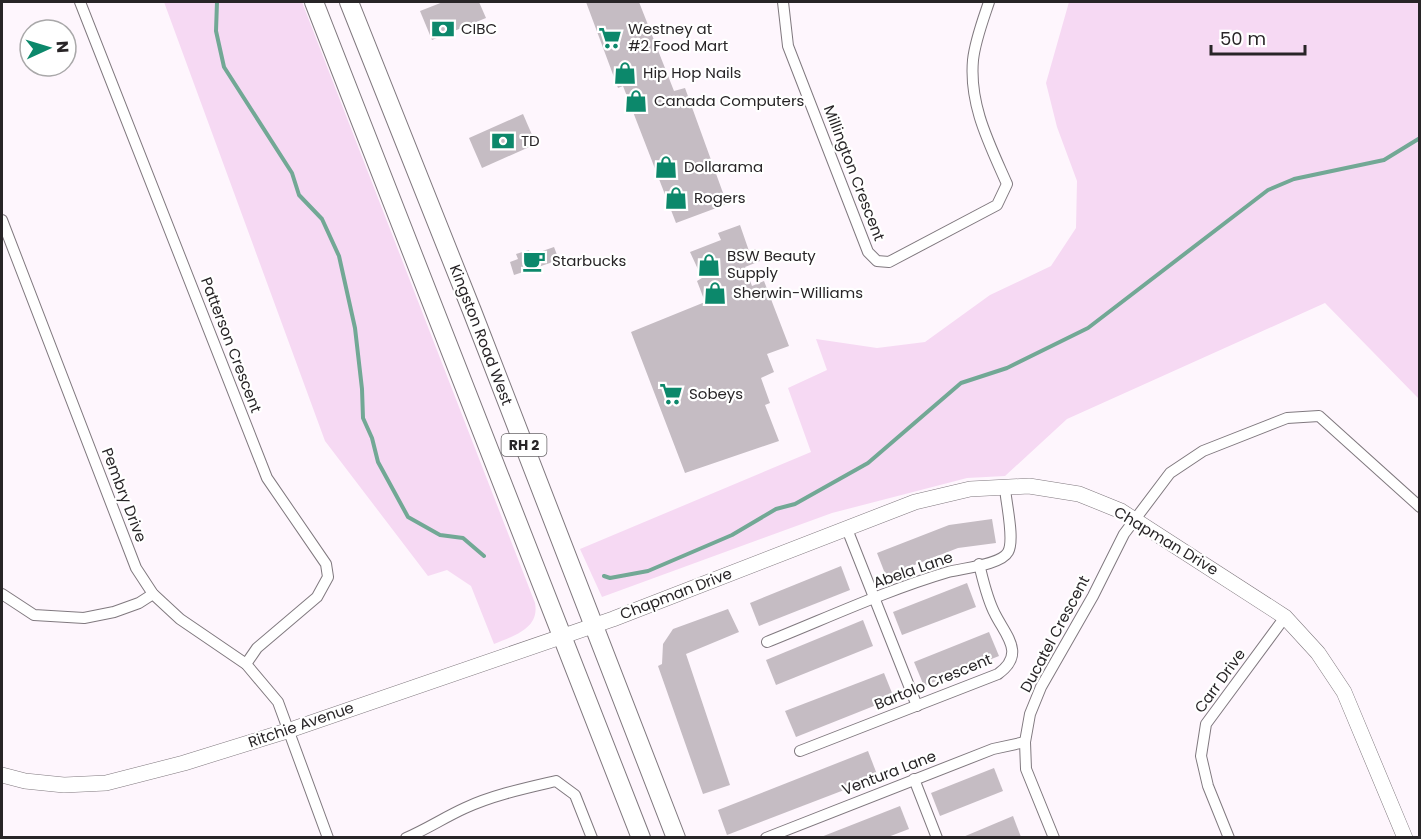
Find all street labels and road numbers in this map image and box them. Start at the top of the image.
street label: Millington Crescent [819,102,890,244]
street label: Kingston Road West [445,261,518,408]
street label: Patterson Crescent [196,274,267,416]
road number: RH 2 [502,434,546,456]
street label: Pembry Drive [97,445,152,545]
street label: Chapman Drive [1110,501,1222,580]
street label: Abela Lane [870,546,955,593]
street label: Chapman Drive [617,563,735,625]
street label: Ducatel Crescent [1015,572,1094,696]
street label: Carr Drive [1189,644,1250,717]
street label: Bartolo Crescent [871,648,995,715]
street label: Ritchie Avenue [245,697,356,752]
street label: Ventura Lane [839,745,939,800]

